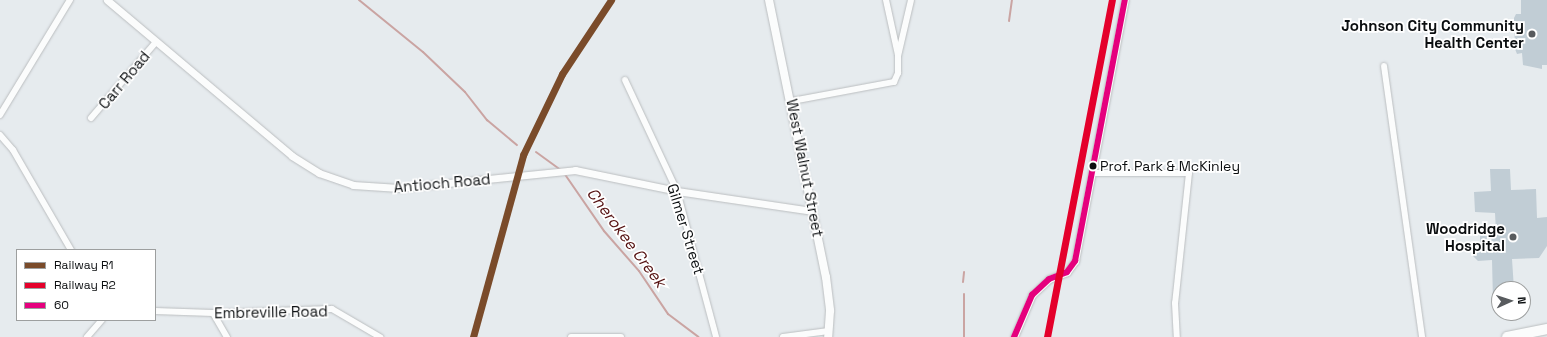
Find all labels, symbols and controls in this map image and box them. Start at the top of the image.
place label: Johnson City Community Health Center [1341,16,1524,51]
marker: Johnson City Community Health Center [1527,29,1537,39]
street label: Carr Road [95,47,153,113]
street label: West Walnut Street [783,97,827,239]
place label: Prof. Park & McKinley [1100,158,1240,174]
marker: Prof. Park & McKinley [1088,161,1098,171]
street label: Antioch Road [393,170,491,196]
street label: Gilmer Street [664,181,708,277]
water label: Cherokee Creek [582,184,670,292]
place label: Woodridge Hospital [1426,219,1505,254]
marker: Woodridge Hospital [1508,232,1518,242]
legend [16,249,156,321]
text: Railway R1 [54,257,114,273]
text: Railway R2 [54,277,116,293]
north arrow [1491,281,1531,321]
text: N [1515,296,1529,304]
text: 60 [54,297,69,313]
street label: Embreville Road [214,302,328,322]

